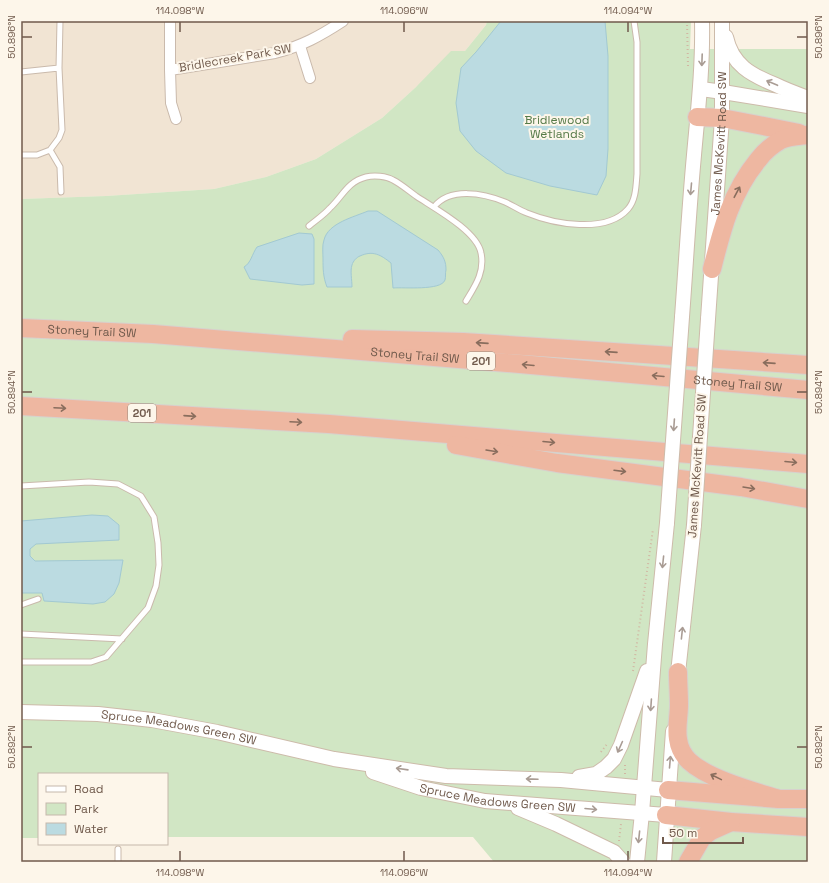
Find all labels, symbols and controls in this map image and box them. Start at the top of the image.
text: 114.098°W [156,4,204,17]
text: 114.096°W [380,4,428,17]
text: 114.094°W [604,4,652,17]
text: 50.896°N [5,15,18,59]
text: 50.896°N [812,15,825,59]
street label: Bridlecreek Park SW [177,40,293,76]
one-way arrow [698,53,706,66]
street label: James McKevitt Road SW [707,71,730,216]
one-way arrow [766,79,778,87]
park label: Bridlewood Wetlands [524,112,590,142]
one-way arrow [687,182,694,195]
one-way arrow [734,186,741,198]
street label: Stoney Trail SW [47,321,137,341]
one-way arrow [476,340,489,347]
street label: Stoney Trail SW [370,344,460,367]
one-way arrow [605,348,618,355]
road number: 201 [467,352,495,370]
one-way arrow [763,359,776,366]
one-way arrow [522,361,535,368]
text: 50.894°N [5,370,18,414]
text: 50.894°N [812,370,825,414]
one-way arrow [652,372,665,380]
street label: Stoney Trail SW [693,372,783,396]
street label: James McKevitt Road SW [684,393,710,539]
one-way arrow [53,404,66,412]
road number: 201 [128,404,156,422]
one-way arrow [183,412,196,419]
one-way arrow [289,418,302,426]
one-way arrow [671,418,678,431]
one-way arrow [542,439,555,446]
one-way arrow [485,447,498,455]
one-way arrow [784,459,797,466]
one-way arrow [613,467,626,475]
one-way arrow [742,484,755,492]
one-way arrow [659,555,667,568]
one-way arrow [678,627,686,640]
one-way arrow [647,698,654,711]
street label: Spruce Meadows Green SW [100,706,258,749]
text: 50.892°N [5,725,18,769]
text: 50.892°N [812,725,825,769]
one-way arrow [616,740,623,752]
one-way arrow [667,756,674,769]
one-way arrow [396,765,409,773]
one-way arrow [710,772,722,780]
legend [38,773,168,845]
one-way arrow [525,775,538,782]
street label: Spruce Meadows Green SW [418,780,577,816]
text: Road [74,781,103,797]
text: Park [74,801,99,817]
one-way arrow [584,805,597,813]
scale bar [663,819,743,845]
text: Water [74,821,108,837]
text: 50 m [669,825,697,841]
one-way arrow [636,830,643,843]
text: 114.098°W [156,866,204,879]
text: 114.096°W [380,866,428,879]
text: 114.094°W [604,866,652,879]

